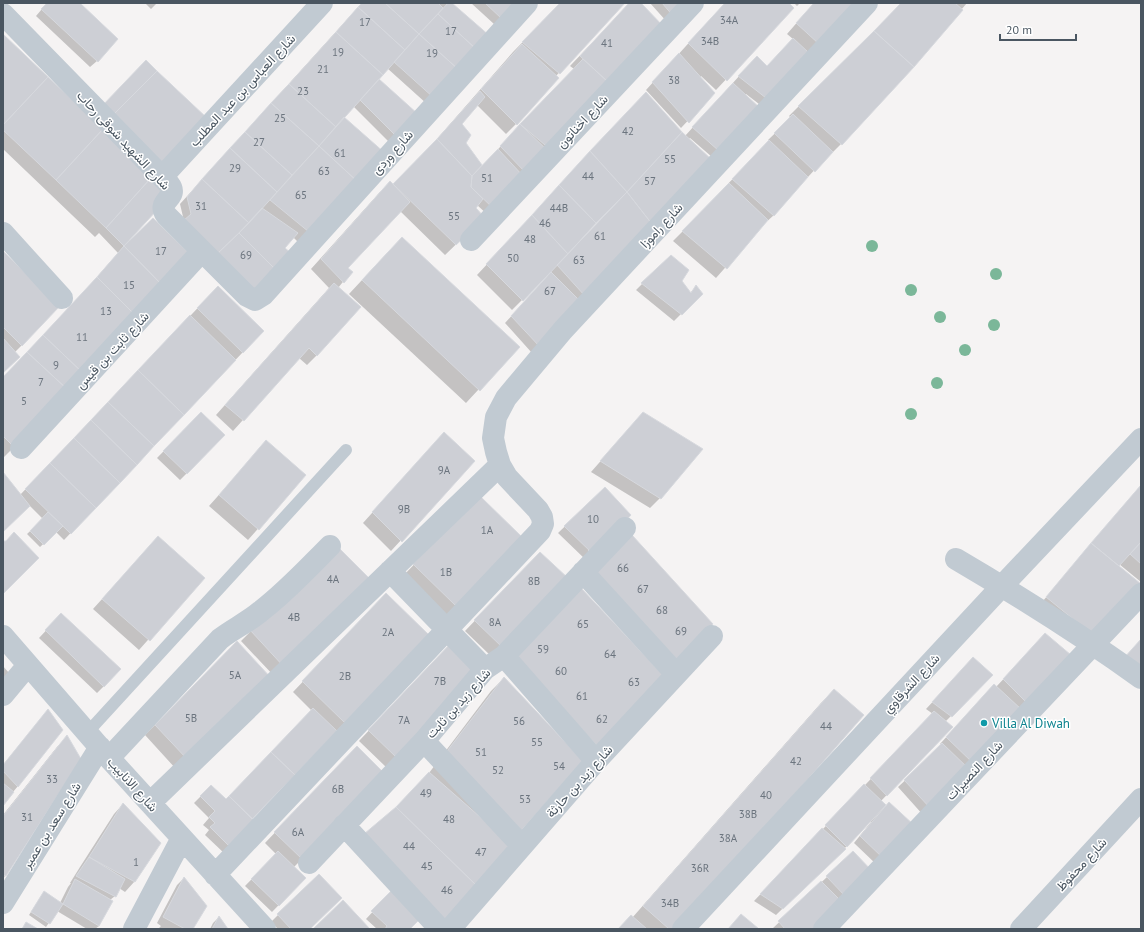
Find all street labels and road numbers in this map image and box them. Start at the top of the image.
street label: شارع العباس بن عبد المطلب [186,30,300,151]
street label: شارع الشهيد شوقى رحاب [72,87,174,194]
street label: شارع اخناتون [553,91,612,153]
street label: شارع وردى [368,126,418,179]
street label: شارع راموزا [636,199,687,252]
street label: شارع ثابت بن قيس [72,308,153,393]
street label: شارع الشرقاوي [879,650,945,718]
street label: شارع زيد بن ثابت [422,665,495,743]
street label: شارع النصيرات [942,737,1007,804]
street label: شارع زيد بن حارثة [542,741,617,822]
street label: شارع الانابيب [103,753,162,816]
street label: شارع سعد بن عمير [18,779,86,873]
street label: شارع محفوظ [1052,834,1111,895]

